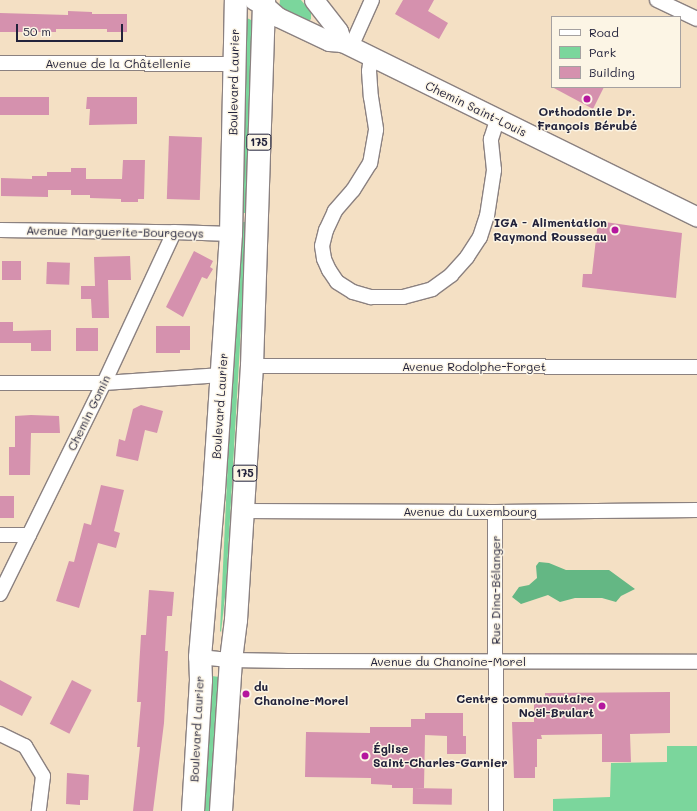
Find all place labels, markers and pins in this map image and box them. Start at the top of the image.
marker: Orthodontie Dr. François Bérubé [582,94,592,104]
place label: Orthodontie Dr. François Bérubé [537,105,637,133]
place label: IGA - Alimentation Raymond Rousseau [493,216,607,244]
marker: IGA - Alimentation Raymond Rousseau [610,225,620,235]
place label: du Chanoine-Morel [254,680,348,708]
marker: du Chanoine-Morel [241,689,251,699]
place label: Centre communautaire Noël-Brulart [456,692,594,720]
marker: Centre communautaire Noël-Brulart [597,701,607,711]
place label: Église Saint-Charles-Garnier [373,742,507,770]
marker: Église Saint-Charles-Garnier [360,751,370,761]

